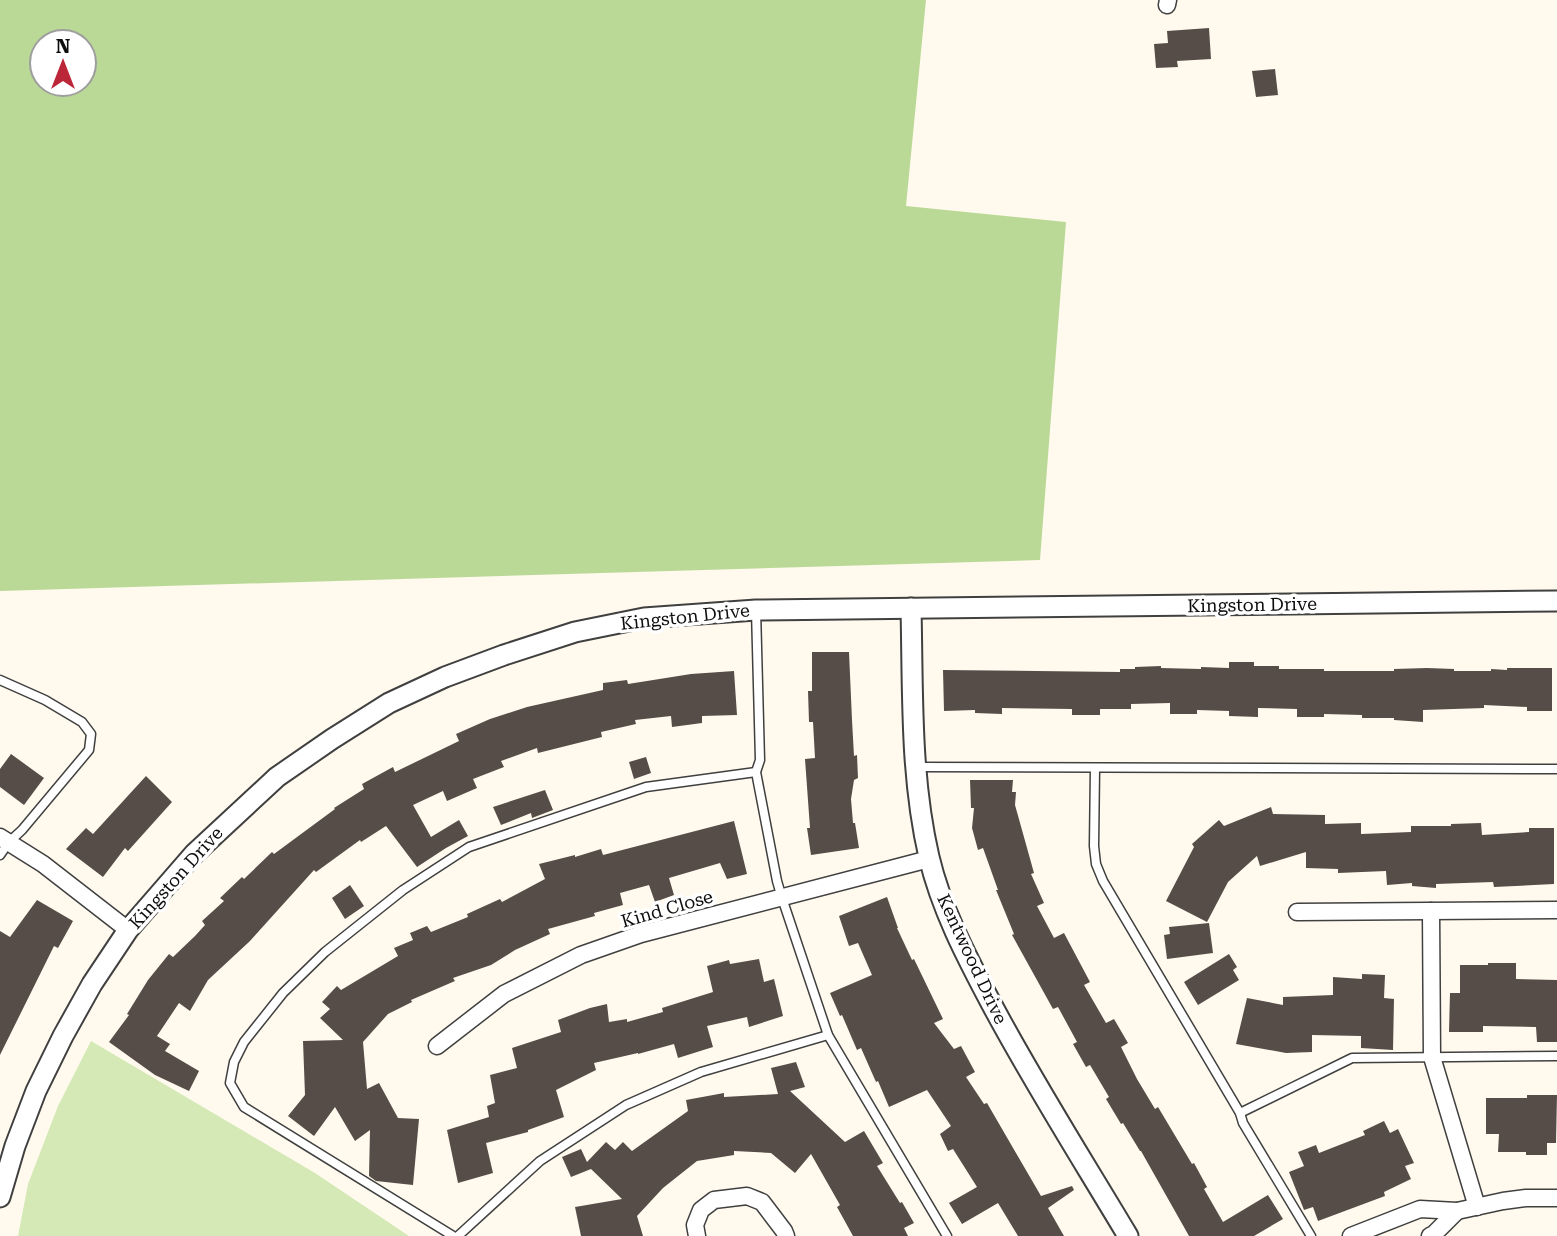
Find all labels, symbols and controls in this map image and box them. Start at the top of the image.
north arrow [28,28,98,98]
text: N [56,35,71,58]
street label: Kingston Drive [1187,593,1317,616]
street label: Kingston Drive [619,599,751,634]
street label: Kingston Drive [124,822,227,933]
street label: Kind Close [619,885,715,932]
street label: Kentwood Drive [933,891,1012,1027]

